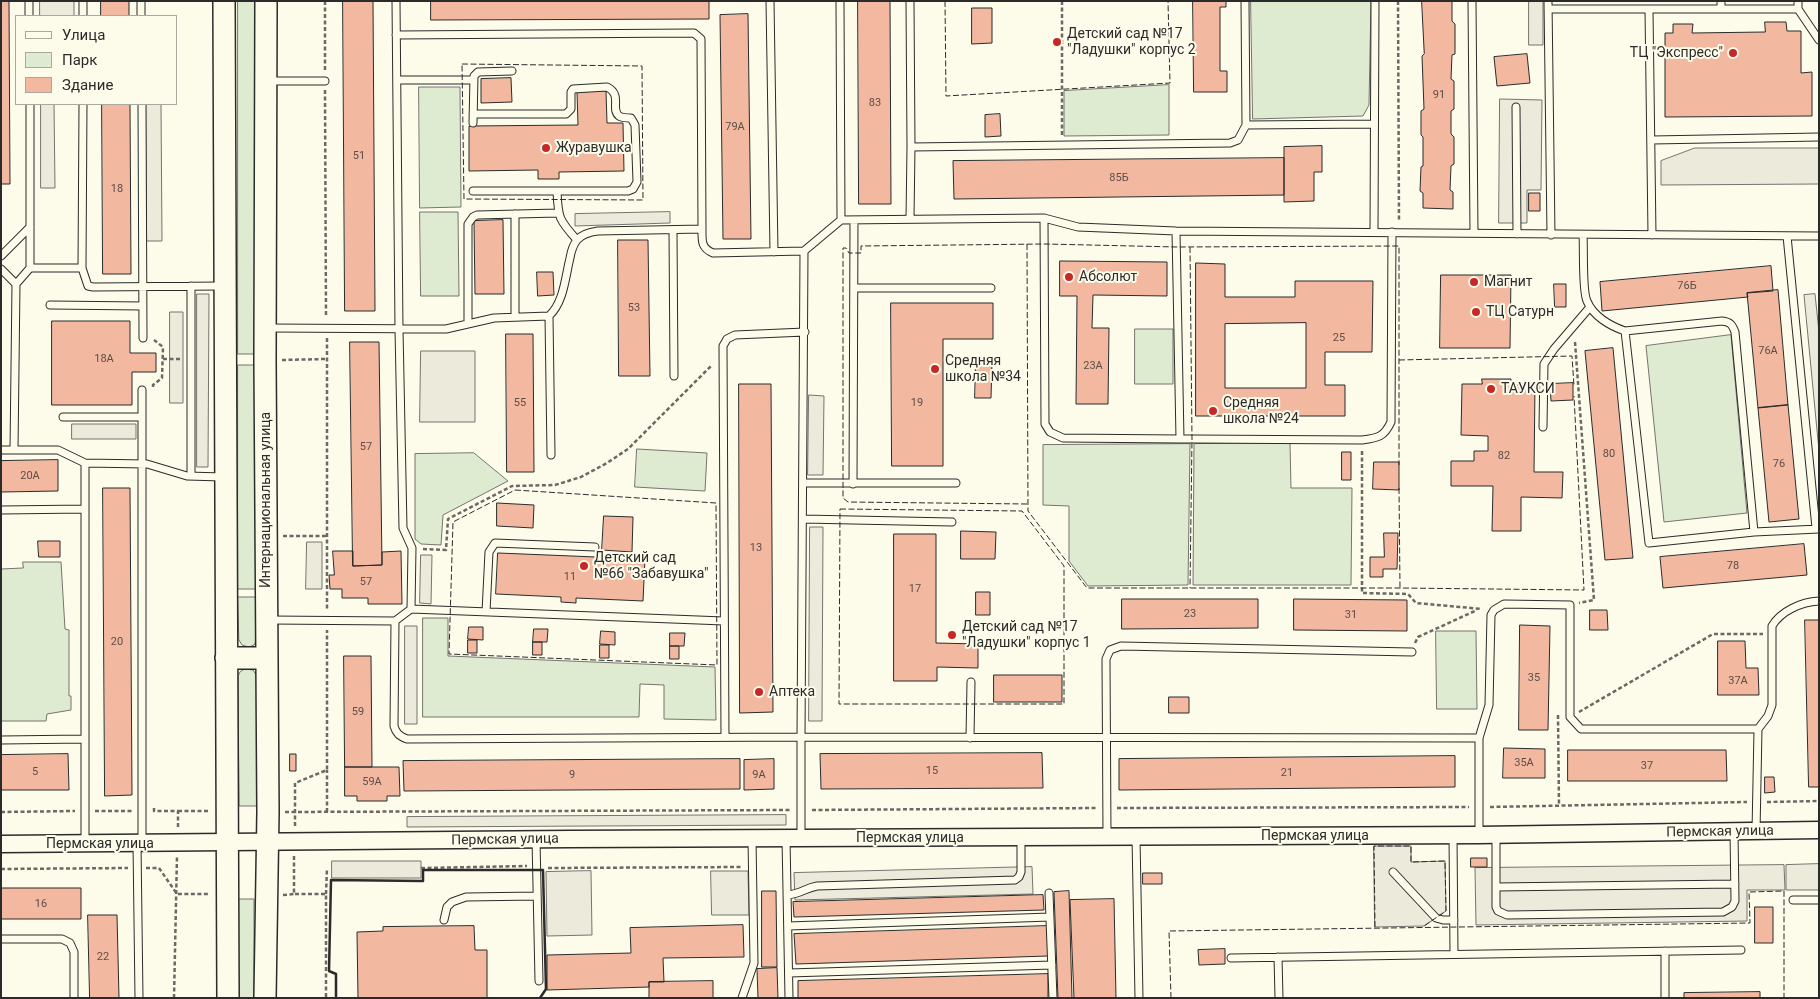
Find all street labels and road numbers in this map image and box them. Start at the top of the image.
street label: Интернациональная улица [258,412,274,588]
street label: Пермская улица [1666,823,1774,841]
street label: Пермская улица [1261,828,1369,844]
street label: Пермская улица [856,830,964,846]
street label: Пермская улица [451,831,559,849]
street label: Пермская улица [46,836,154,852]

